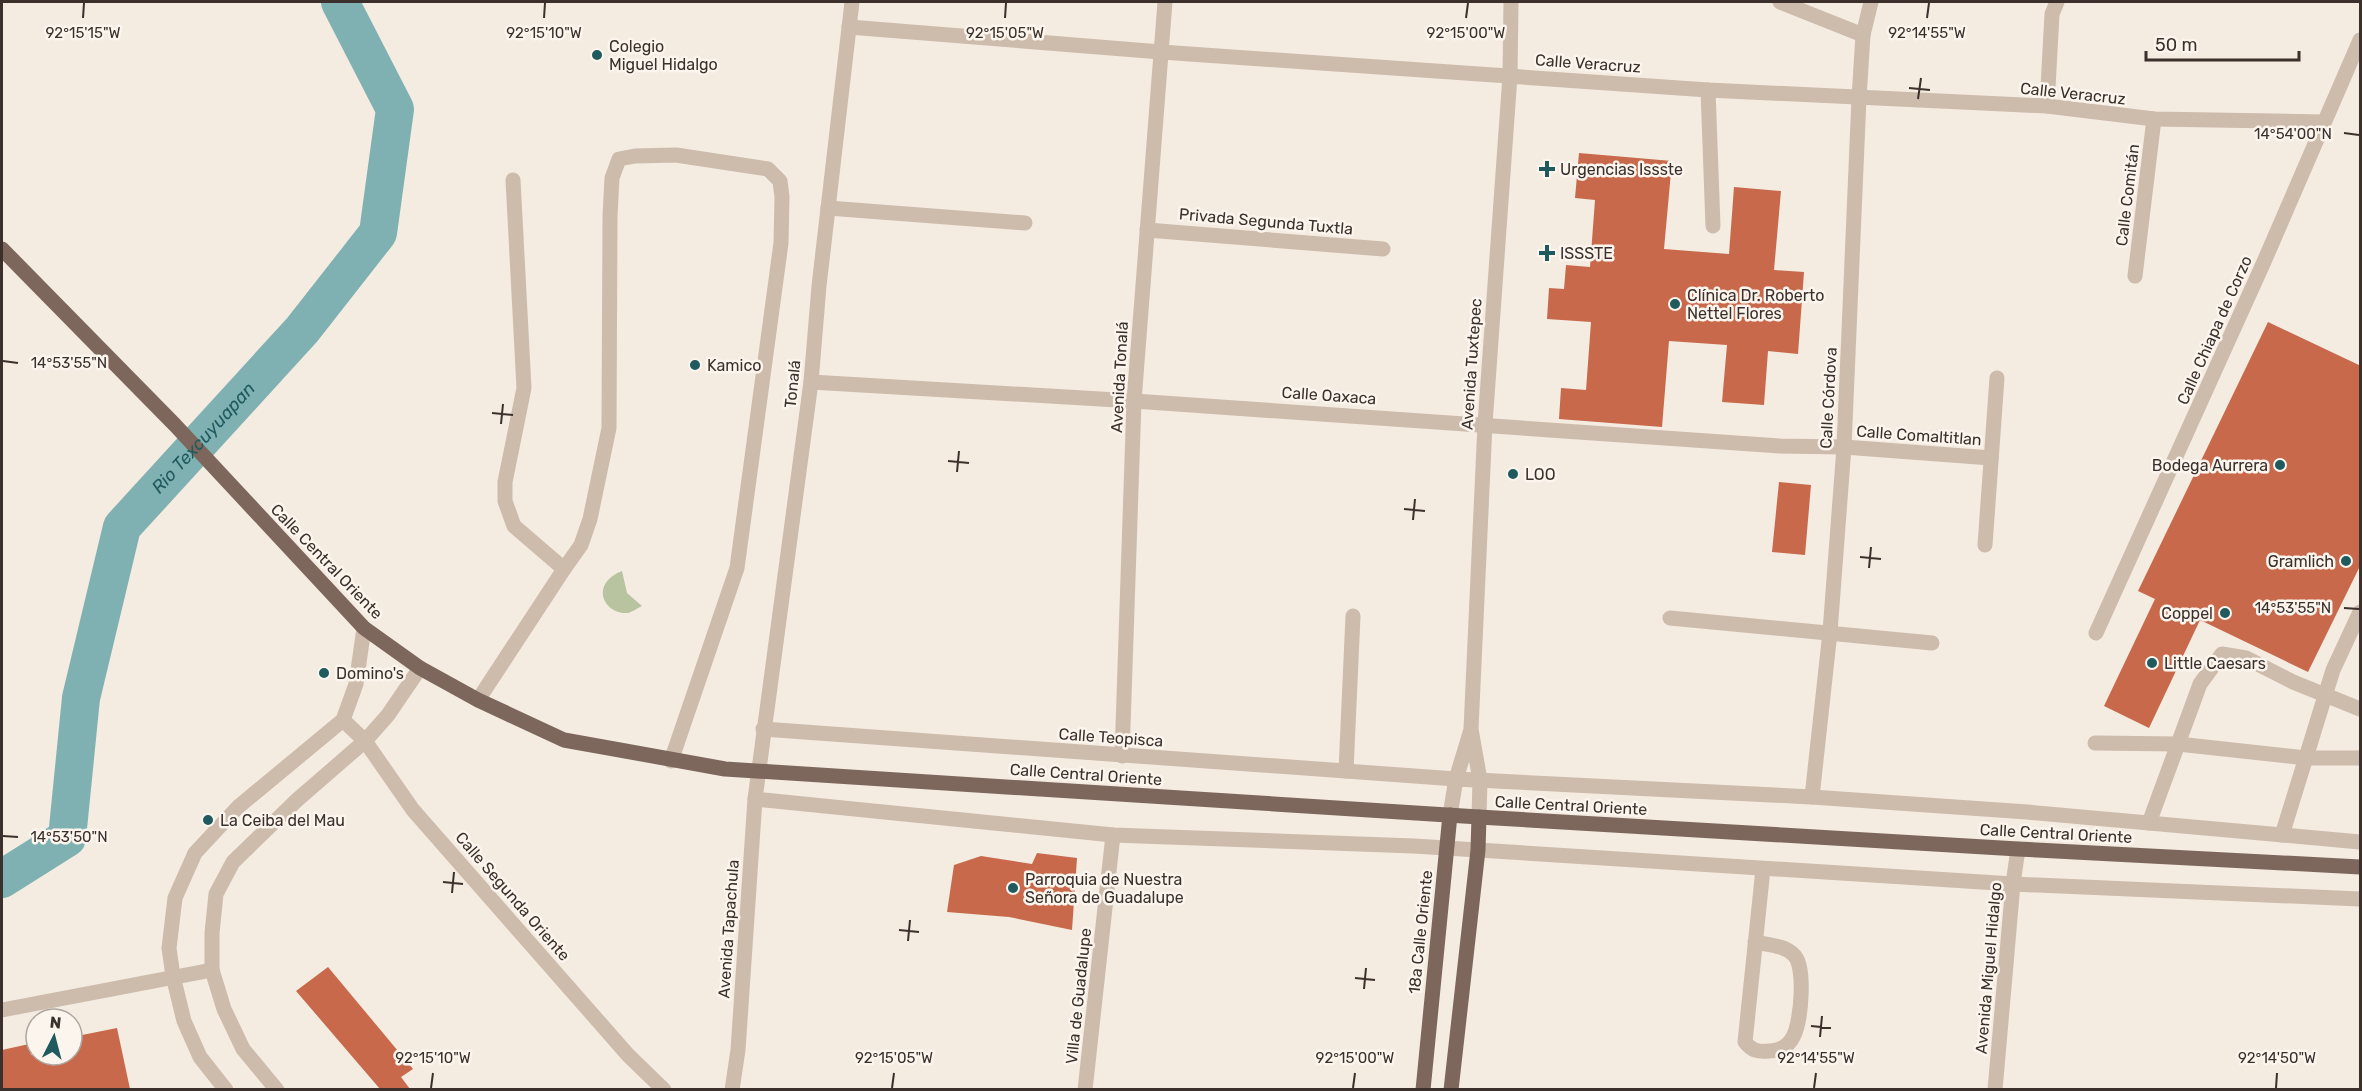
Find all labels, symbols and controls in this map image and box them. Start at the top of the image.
text: 92°15'15"W [45,24,121,42]
text: 92°15'10"W [506,24,582,42]
text: 92°15'05"W [966,24,1044,42]
text: 92°15'00"W [1427,24,1505,42]
text: 92°14'55"W [1888,24,1966,42]
scale bar [2146,24,2299,62]
text: 50 m [2155,34,2198,56]
place label: Colegio Miguel Hidalgo [609,37,718,74]
marker: Colegio Miguel Hidalgo [590,48,604,62]
street label: Calle Veracruz [1535,50,1641,77]
street label: Calle Veracruz [2019,79,2127,108]
text: 14°54'00"N [2254,125,2332,143]
street label: Calle Comitán [2112,143,2143,247]
marker: Urgencias Issste [1538,160,1556,178]
place label: Urgencias Issste [1560,160,1683,179]
street label: Privada Segunda Tuxtla [1178,204,1354,239]
marker: ISSSTE [1538,244,1556,262]
place label: ISSSTE [1560,244,1613,263]
street label: Calle Chiapa de Corzo [2173,253,2256,408]
place label: Clínica Dr. Roberto Nettel Flores [1687,286,1824,323]
street label: Avenida Tuxtepec [1457,297,1486,431]
marker: Clínica Dr. Roberto Nettel Flores [1668,297,1682,311]
street label: Avenida Tonalá [1107,321,1132,433]
street label: Calle Córdova [1816,347,1841,449]
text: 14°53'55"N [31,354,107,372]
place label: Kamico [707,356,761,375]
marker: Kamico [688,358,702,372]
street label: Tonalá [781,359,804,409]
water label: Rio Texcuyuapan [147,378,260,498]
street label: Calle Oaxaca [1281,383,1377,408]
street label: Calle Comaltitlan [1856,422,1982,449]
place label: Bodega Aurrera [2152,456,2268,475]
marker: Bodega Aurrera [2273,458,2287,472]
place label: LOO [1525,465,1556,484]
marker: LOO [1506,467,1520,481]
street label: Calle Central Oriente [267,500,387,623]
place label: Gramlich [2268,552,2334,571]
marker: Gramlich [2339,554,2353,568]
text: 14°53'55"N [2255,599,2331,617]
place label: Coppel [2161,604,2213,623]
marker: Coppel [2218,606,2232,620]
place label: Little Caesars [2164,654,2266,673]
marker: Little Caesars [2145,656,2159,670]
place label: Domino's [336,664,404,683]
marker: Domino's [317,666,331,680]
street label: Calle Teopisca [1058,724,1164,751]
street label: Calle Central Oriente [1009,760,1163,789]
street label: Calle Central Oriente [1494,792,1648,819]
place label: La Ceiba del Mau [220,811,345,830]
marker: La Ceiba del Mau [201,813,215,827]
street label: Calle Central Oriente [1979,820,2133,847]
text: 14°53'50"N [30,828,108,846]
street label: Calle Segunda Oriente [451,828,574,965]
street label: Avenida Tapachula [714,859,743,999]
street label: 18a Calle Oriente [1405,869,1436,995]
place label: Parroquia de Nuestra Señora de Guadalupe [1025,870,1184,907]
marker: Parroquia de Nuestra Señora de Guadalupe [1006,881,1020,895]
street label: Avenida Miguel Hidalgo [1972,881,2005,1055]
street label: Villa de Guadalupe [1062,927,1095,1065]
north arrow [24,1007,84,1067]
text: N [49,1013,62,1033]
text: 92°15'10"W [395,1049,471,1067]
text: 92°15'05"W [855,1049,933,1067]
text: 92°15'00"W [1316,1049,1394,1067]
text: 92°14'55"W [1777,1049,1855,1067]
text: 92°14'50"W [2238,1049,2316,1067]

